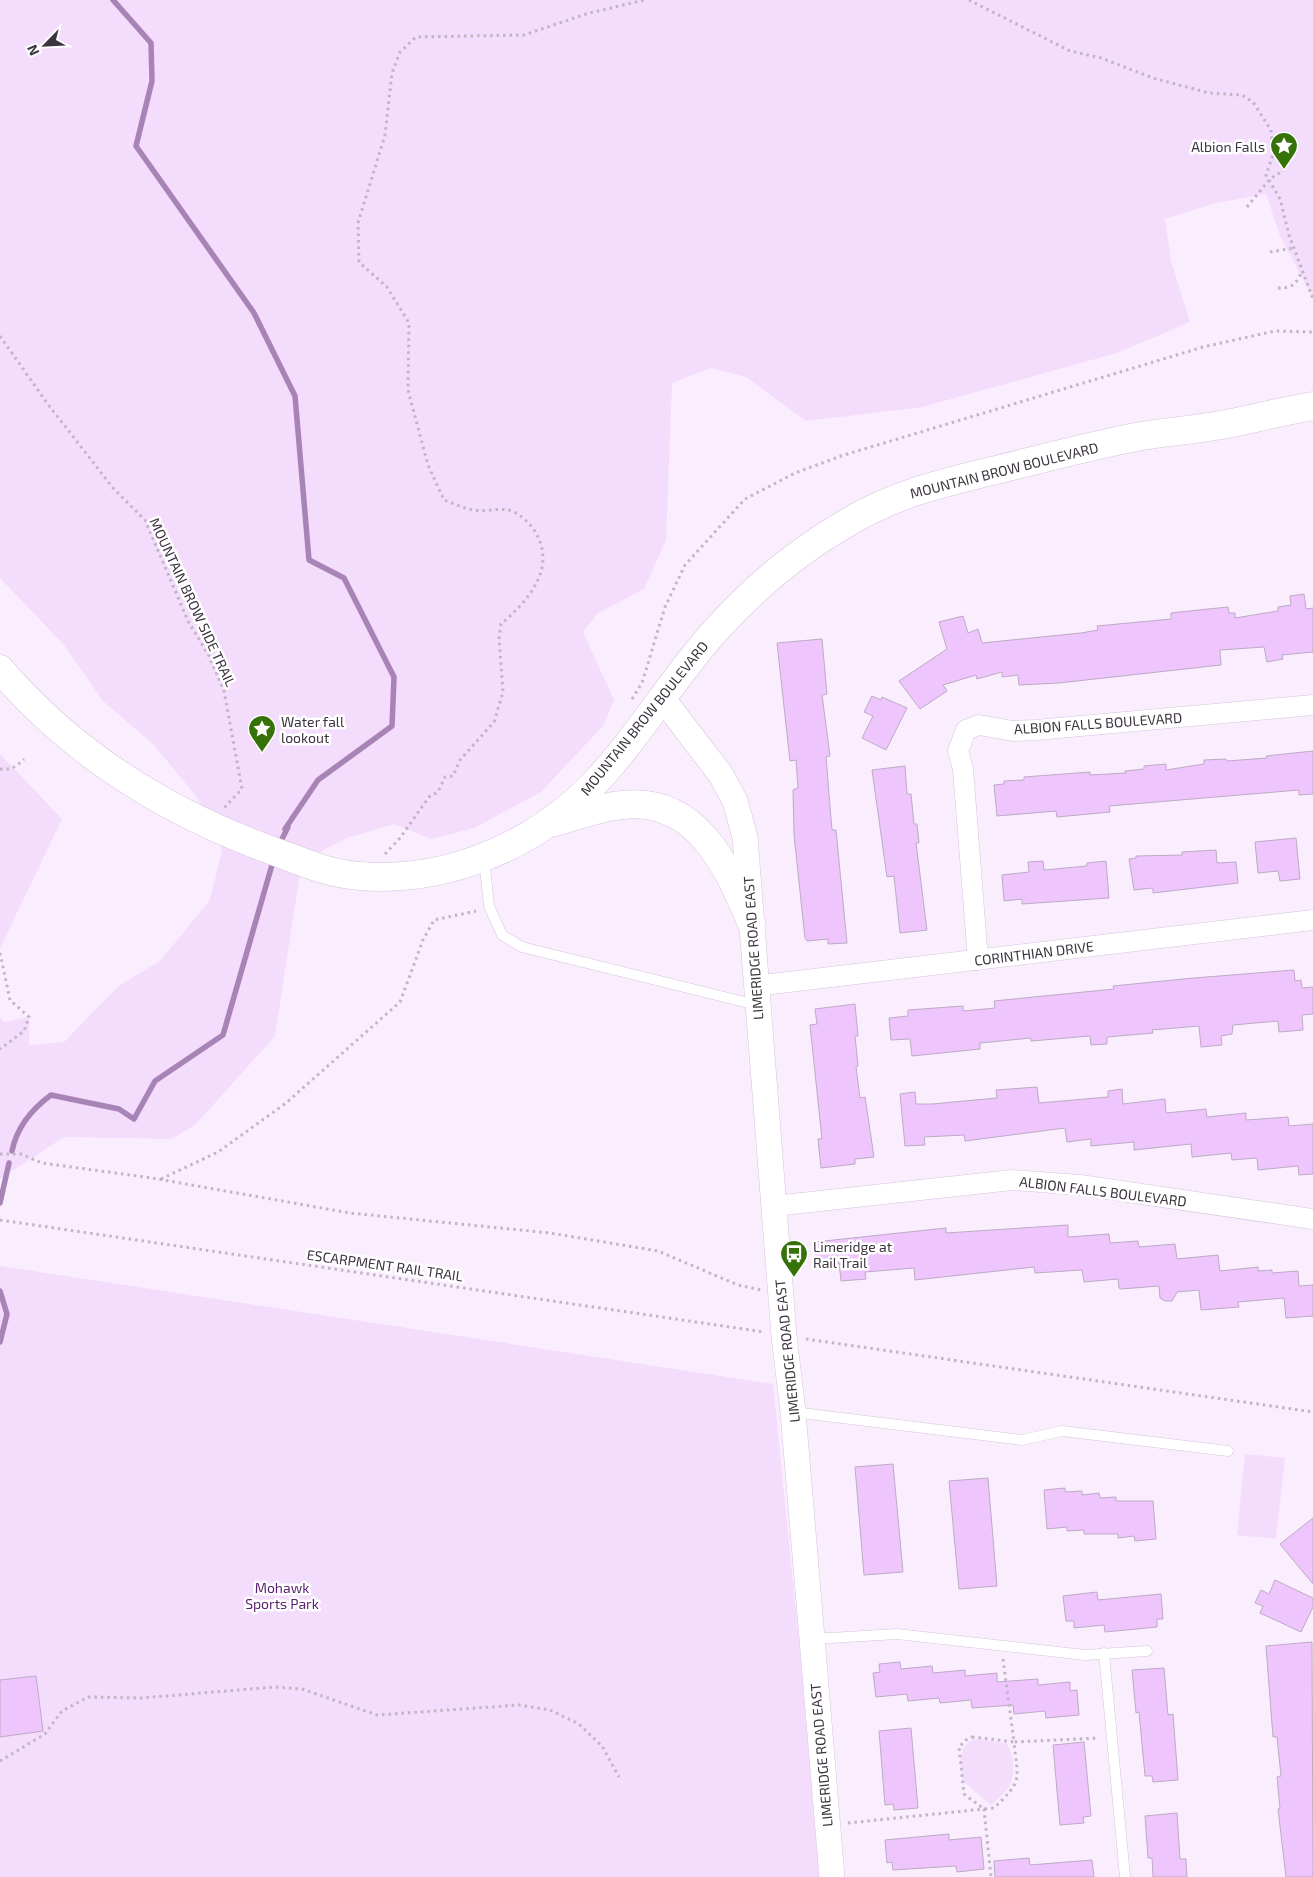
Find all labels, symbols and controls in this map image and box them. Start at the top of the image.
north arrow [20,20,70,70]
text: N [23,42,42,59]
place icon: Albion Falls [1269,131,1299,170]
place label: Albion Falls [1191,138,1265,155]
street label: MOUNTAIN BROW BOULEVARD [908,438,1100,502]
street label: MOUNTAIN BROW SIDE TRAIL [146,515,240,689]
street label: MOUNTAIN BROW BOULEVARD [577,637,711,799]
street label: ALBION FALLS BOULEVARD [1013,709,1183,737]
place label: Water fall lookout [281,713,345,746]
place icon: Water fall lookout [247,714,277,753]
street label: LIMERIDGE ROAD EAST [739,876,767,1020]
street label: CORINTHIAN DRIVE [973,937,1095,969]
street label: ALBION FALLS BOULEVARD [1018,1172,1188,1210]
place label: Limeridge at Rail Trail [813,1238,892,1271]
bus stop icon: Limeridge at Rail Trail [779,1239,809,1278]
street label: ESCARPMENT RAIL TRAIL [306,1246,464,1284]
street label: LIMERIDGE ROAD EAST [771,1279,803,1423]
park label: Mohawk Sports Park [245,1579,319,1612]
street label: LIMERIDGE ROAD EAST [806,1683,836,1827]

